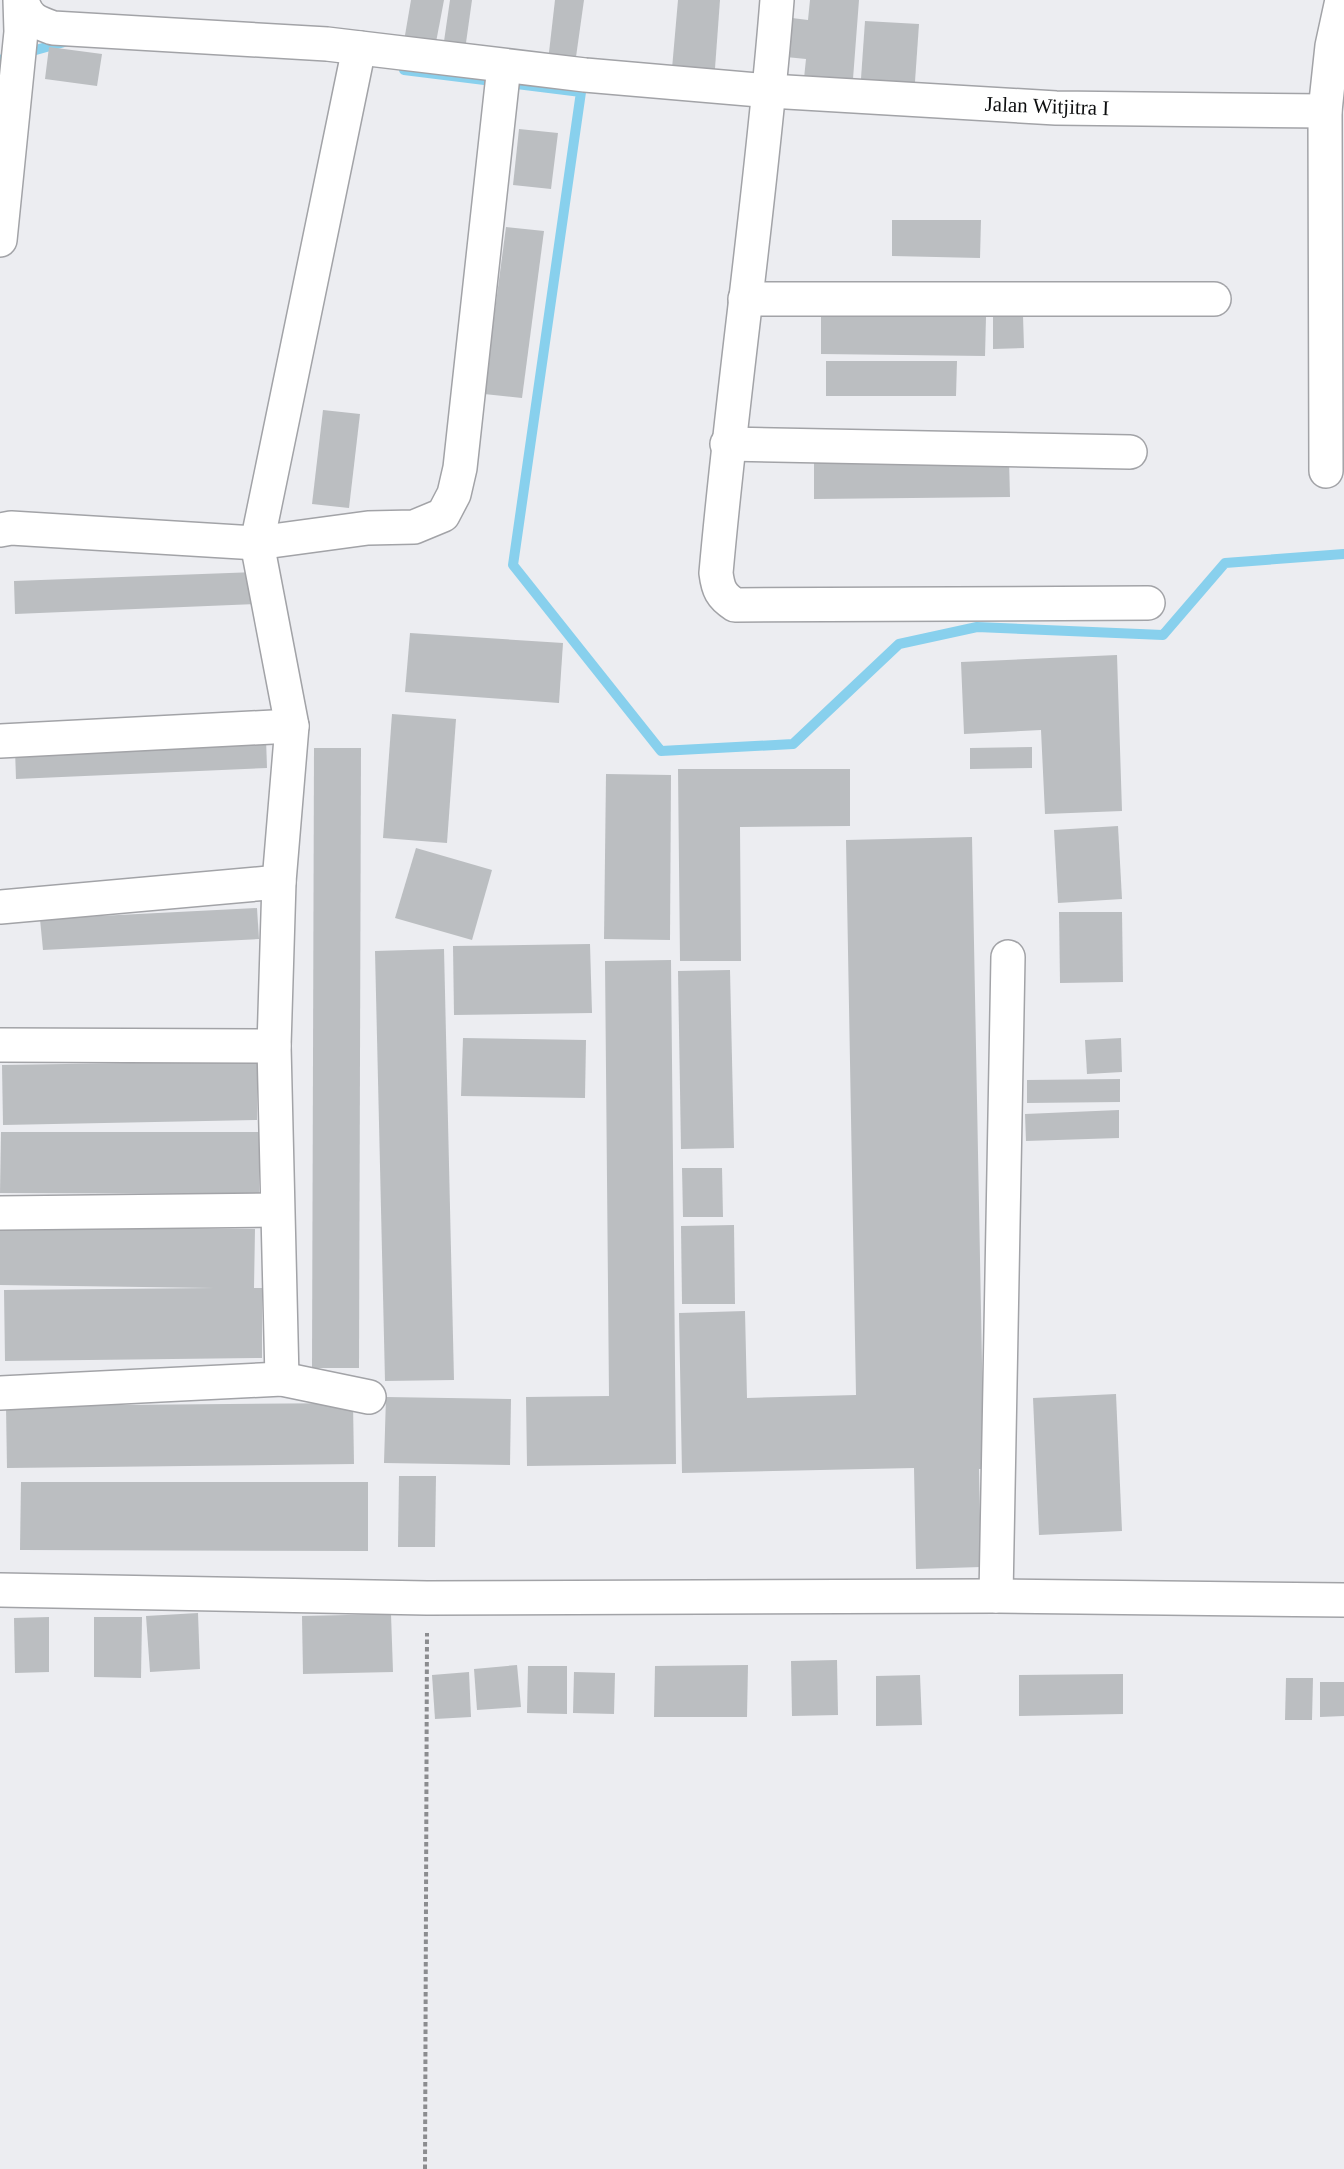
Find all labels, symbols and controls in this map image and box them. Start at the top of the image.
street label: Jalan Witjitra I [984,92,1110,120]

